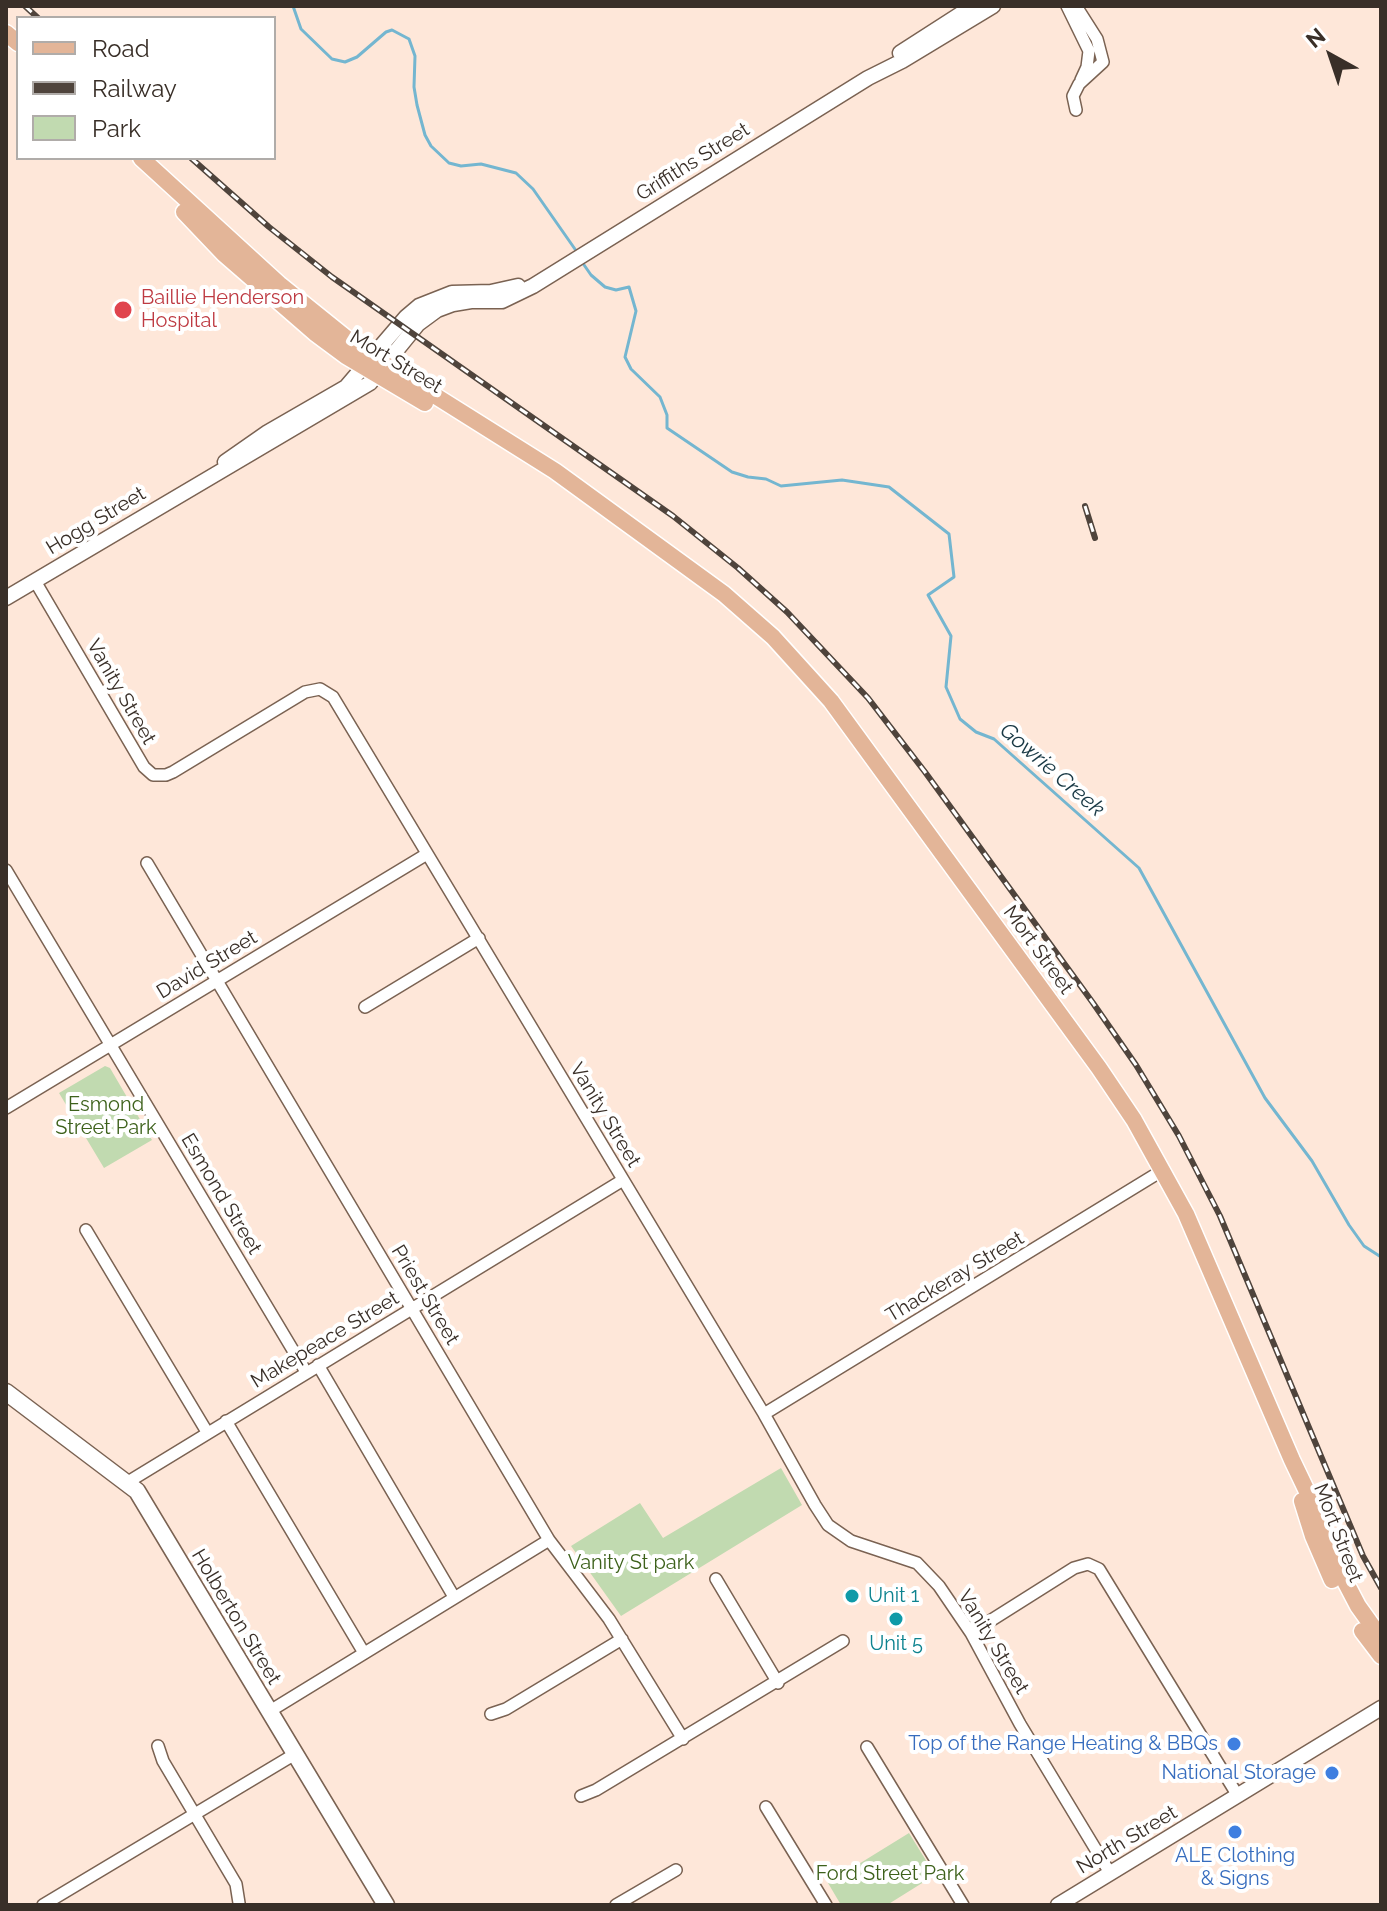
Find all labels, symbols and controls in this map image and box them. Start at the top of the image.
legend [16,16,276,160]
north arrow [1291,16,1371,96]
text: N [1301,22,1330,53]
text: Road [92,34,150,63]
text: Railway [92,74,177,103]
text: Park [92,114,141,143]
street label: Griffiths Street [632,118,754,206]
place label: Baillie Henderson Hospital [141,286,304,333]
marker: Baillie Henderson Hospital [112,299,134,321]
street label: Mort Street [345,325,447,399]
street label: Hogg Street [42,482,150,560]
street label: Vanity Street [81,635,161,749]
water label: Gowrie Creek [994,717,1110,823]
street label: Mort Street [998,901,1078,999]
street label: David Street [152,926,262,1004]
street label: Vanity Street [564,1058,646,1172]
park label: Esmond Street Park [55,1093,157,1140]
street label: Esmond Street [176,1129,266,1259]
street label: Thackeray Street [882,1226,1028,1328]
street label: Priest Street [386,1241,464,1349]
street label: Makepeace Street [247,1286,403,1394]
street label: Mort Street [1308,1480,1368,1586]
street label: Holberton Street [186,1545,286,1689]
park label: Vanity St park [568,1551,694,1575]
place label: Unit 1 [868,1584,919,1608]
street label: Vanity Street [952,1585,1034,1699]
marker: Unit 1 [843,1587,861,1605]
marker: Unit 5 [887,1610,905,1628]
place label: Unit 5 [869,1632,923,1656]
place label: Top of the Range Heating & BBQs [908,1732,1218,1756]
marker: Top of the Range Heating & BBQs [1225,1735,1243,1753]
place label: National Storage [1161,1761,1316,1785]
marker: National Storage [1323,1764,1341,1782]
street label: North Street [1072,1801,1182,1879]
marker: ALE Clothing & Signs [1226,1823,1244,1841]
place label: ALE Clothing & Signs [1175,1844,1295,1891]
park label: Ford Street Park [816,1862,964,1886]

